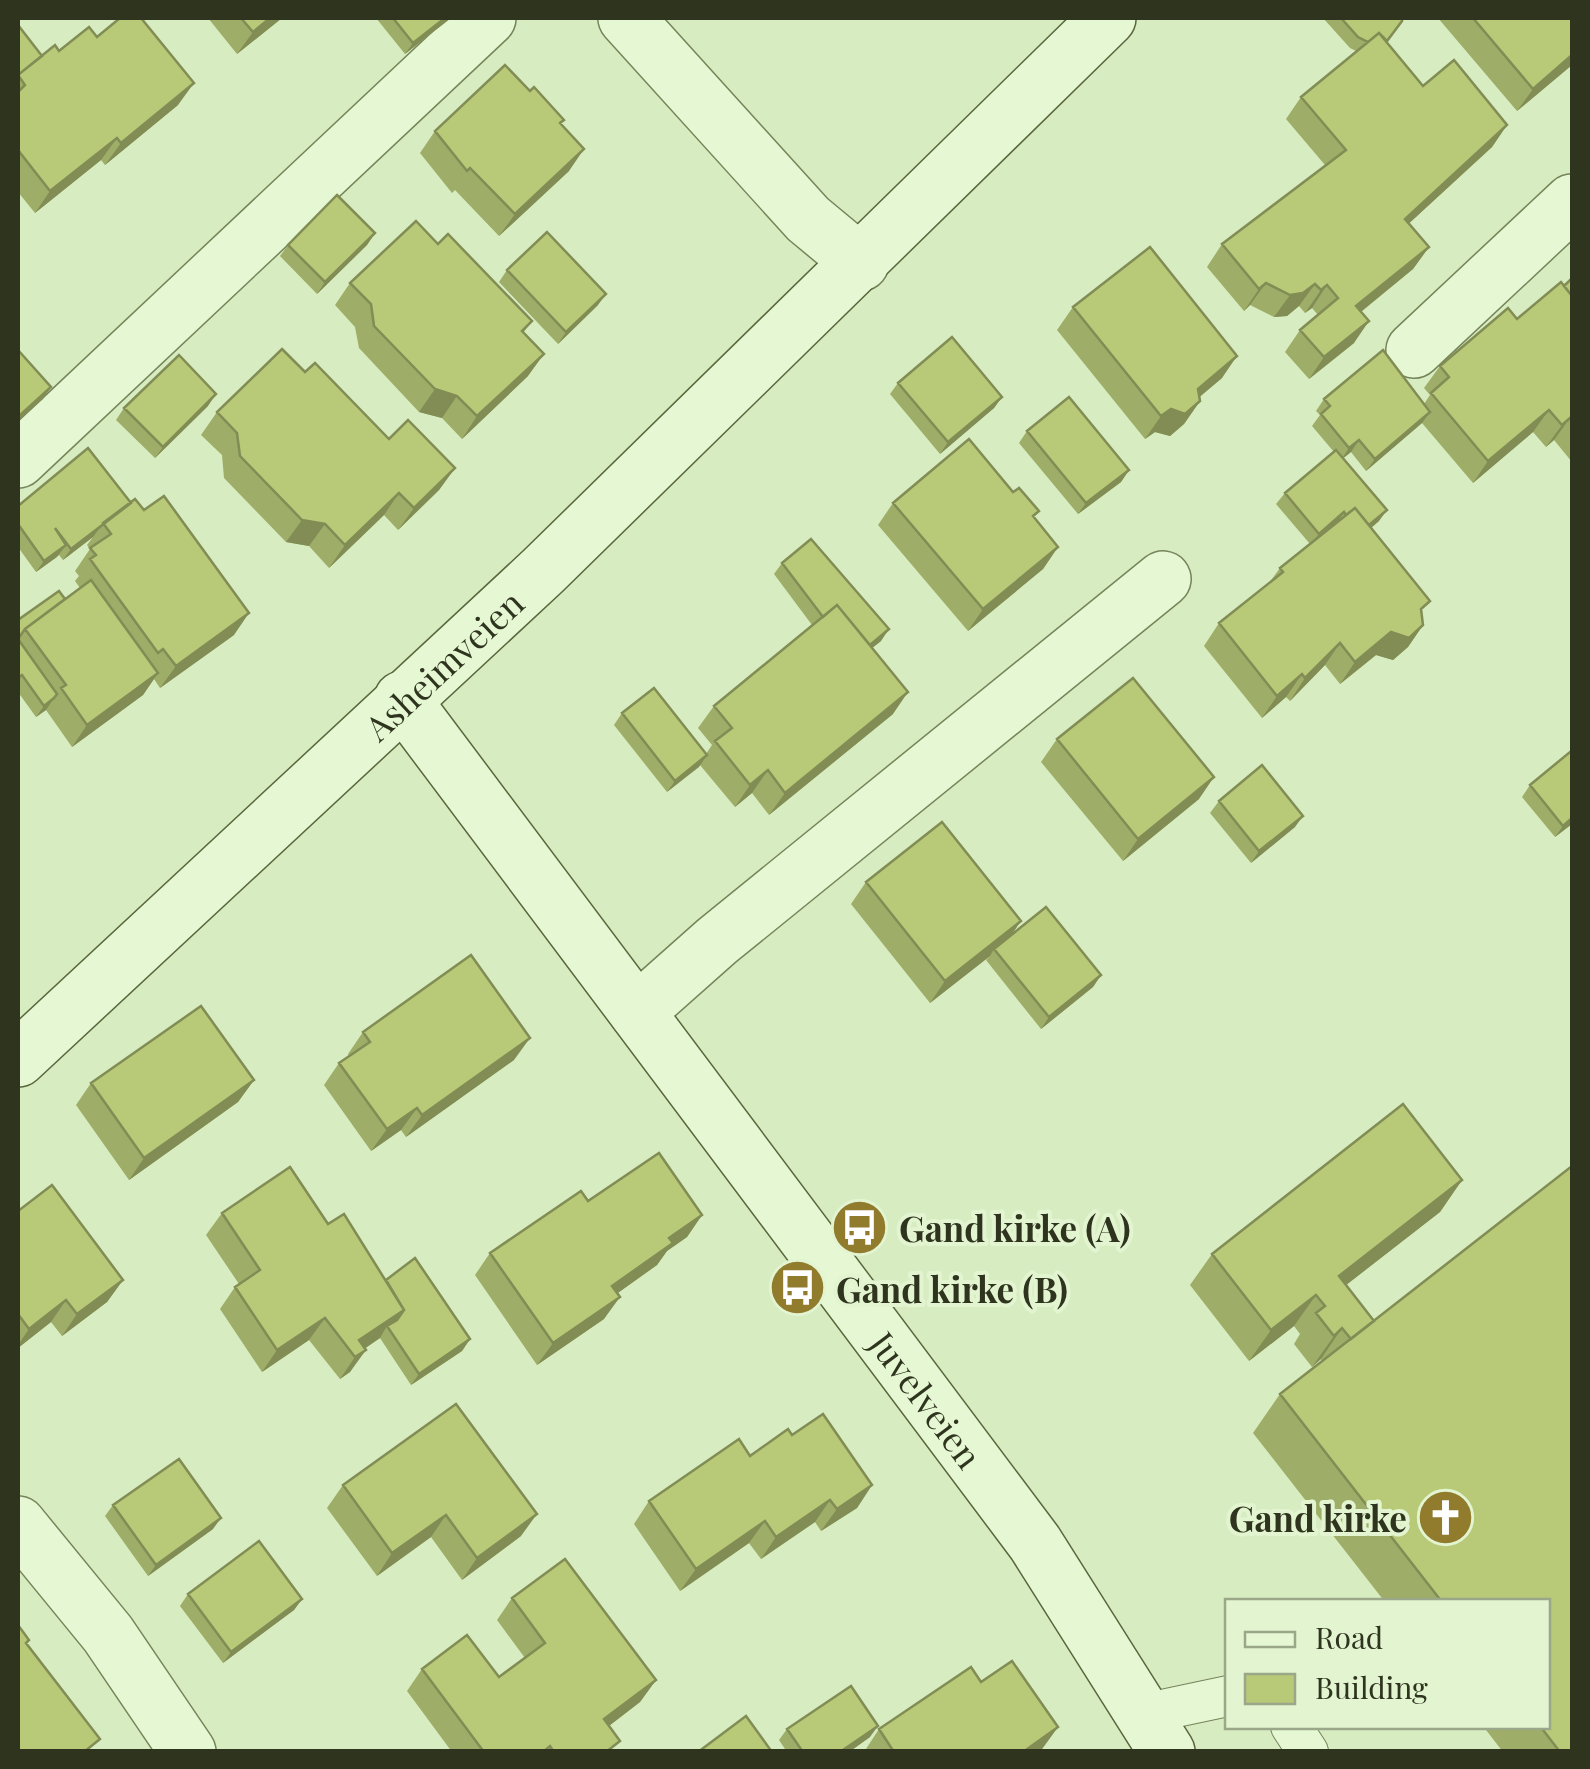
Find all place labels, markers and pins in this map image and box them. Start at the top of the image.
bus stop icon: Gand kirke (A) [830,1197,890,1257]
place label: Gand kirke (A) [899,1204,1131,1251]
bus stop icon: Gand kirke (B) [767,1258,827,1318]
place label: Gand kirke (B) [836,1265,1068,1312]
church icon: Gand kirke [1416,1487,1476,1547]
place label: Gand kirke [1229,1494,1407,1541]

